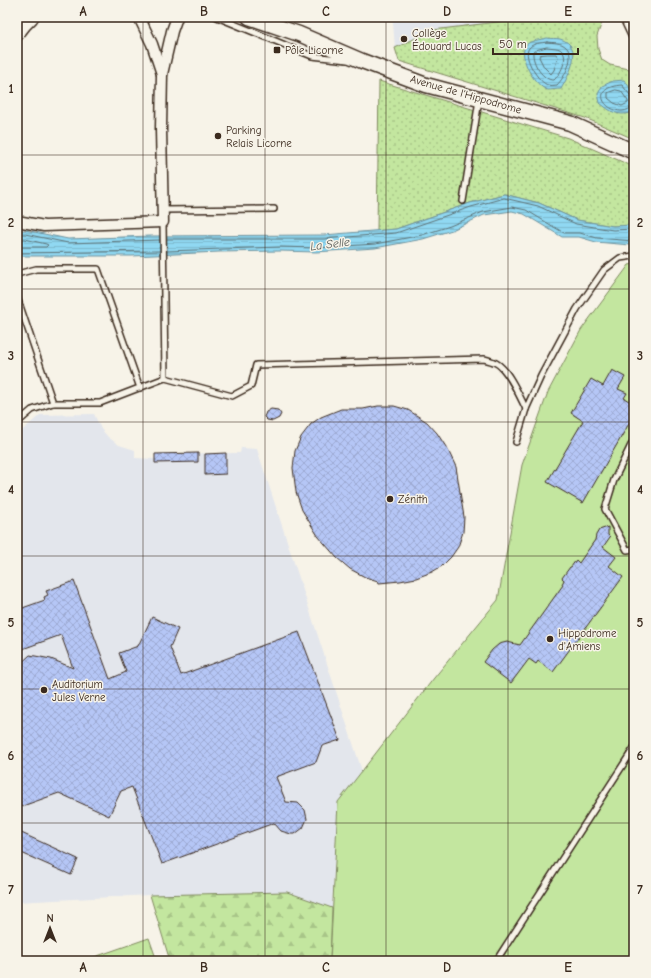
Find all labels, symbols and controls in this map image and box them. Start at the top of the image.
text: A [79,4,87,19]
text: B [200,4,208,19]
text: C [322,4,330,19]
text: D [443,4,451,19]
text: E [564,4,572,19]
place label: Collège Édouard Lucas [412,27,482,53]
scale bar [493,30,578,56]
marker: Collège Édouard Lucas [399,34,409,44]
text: 50 m [499,37,527,51]
place label: Pôle Licorne [285,44,344,57]
marker: Pôle Licorne [272,45,282,55]
street label: Avenue de l'Hippodrome [409,72,523,117]
text: 1 [8,81,14,96]
text: 1 [637,81,643,96]
place label: Parking Relais Licorne [226,124,292,150]
marker: Parking Relais Licorne [213,131,223,141]
text: 2 [8,215,14,230]
text: 2 [637,215,643,230]
water label: La Selle [309,235,351,253]
text: 3 [8,348,14,363]
text: 3 [637,348,643,363]
text: 4 [8,482,14,497]
text: 4 [637,482,643,497]
place label: Zénith [398,493,428,506]
marker: Zénith [385,494,395,504]
text: 5 [8,615,15,630]
text: 5 [637,615,644,630]
place label: Hippodrome d'Amiens [558,627,617,653]
marker: Hippodrome d'Amiens [545,634,555,644]
place label: Auditorium Jules Verne [52,678,106,704]
marker: Auditorium Jules Verne [39,685,49,695]
text: 6 [8,748,15,763]
text: 6 [637,748,644,763]
text: 7 [8,882,14,897]
text: 7 [637,882,643,897]
north arrow [30,908,70,948]
text: N [46,912,54,925]
text: A [79,960,87,975]
text: B [200,960,208,975]
text: C [322,960,330,975]
text: D [443,960,451,975]
text: E [564,960,572,975]

